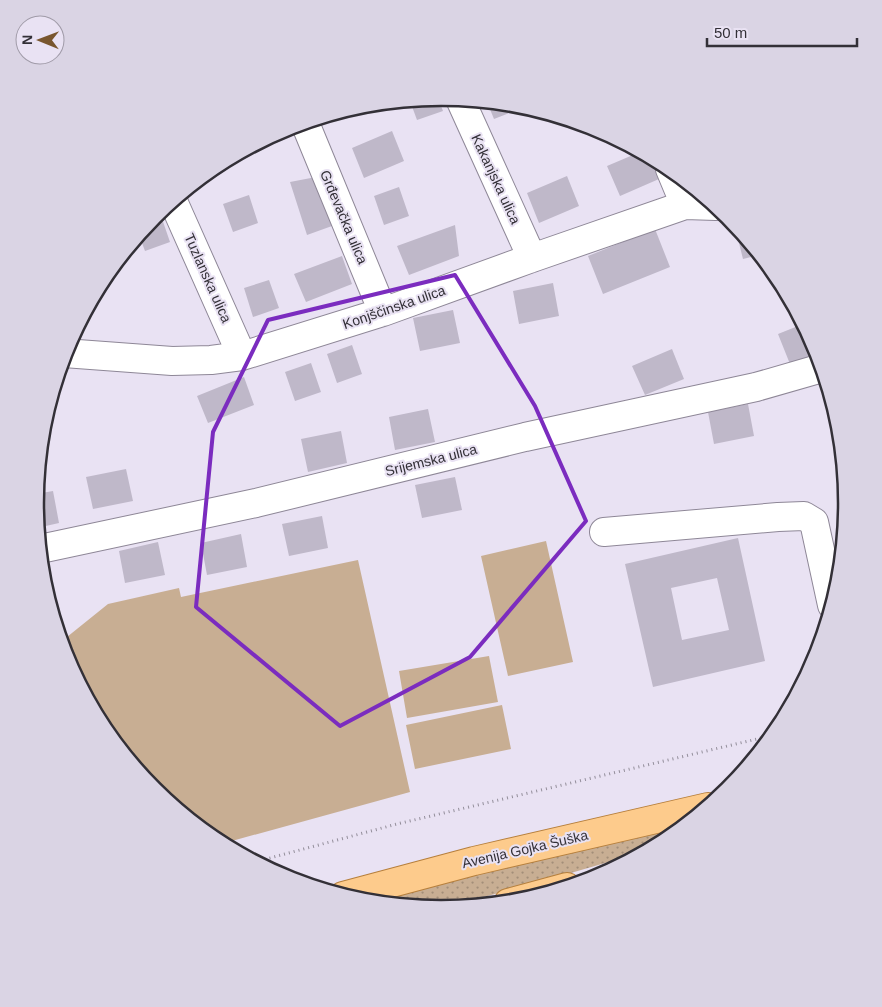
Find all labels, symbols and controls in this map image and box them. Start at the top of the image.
north arrow [15,15,65,65]
scale bar [707,15,857,47]
text: 50 m [714,24,747,41]
text: N [19,35,35,45]
street label: Kakanjska ulica [468,132,524,227]
street label: Grđevačka ulica [317,168,371,267]
street label: Tuzlanska ulica [181,231,235,325]
street label: Konjščinska ulica [341,282,448,332]
street label: Srijemska ulica [383,441,479,479]
street label: Avenija Gojka Šuška [460,827,590,871]

